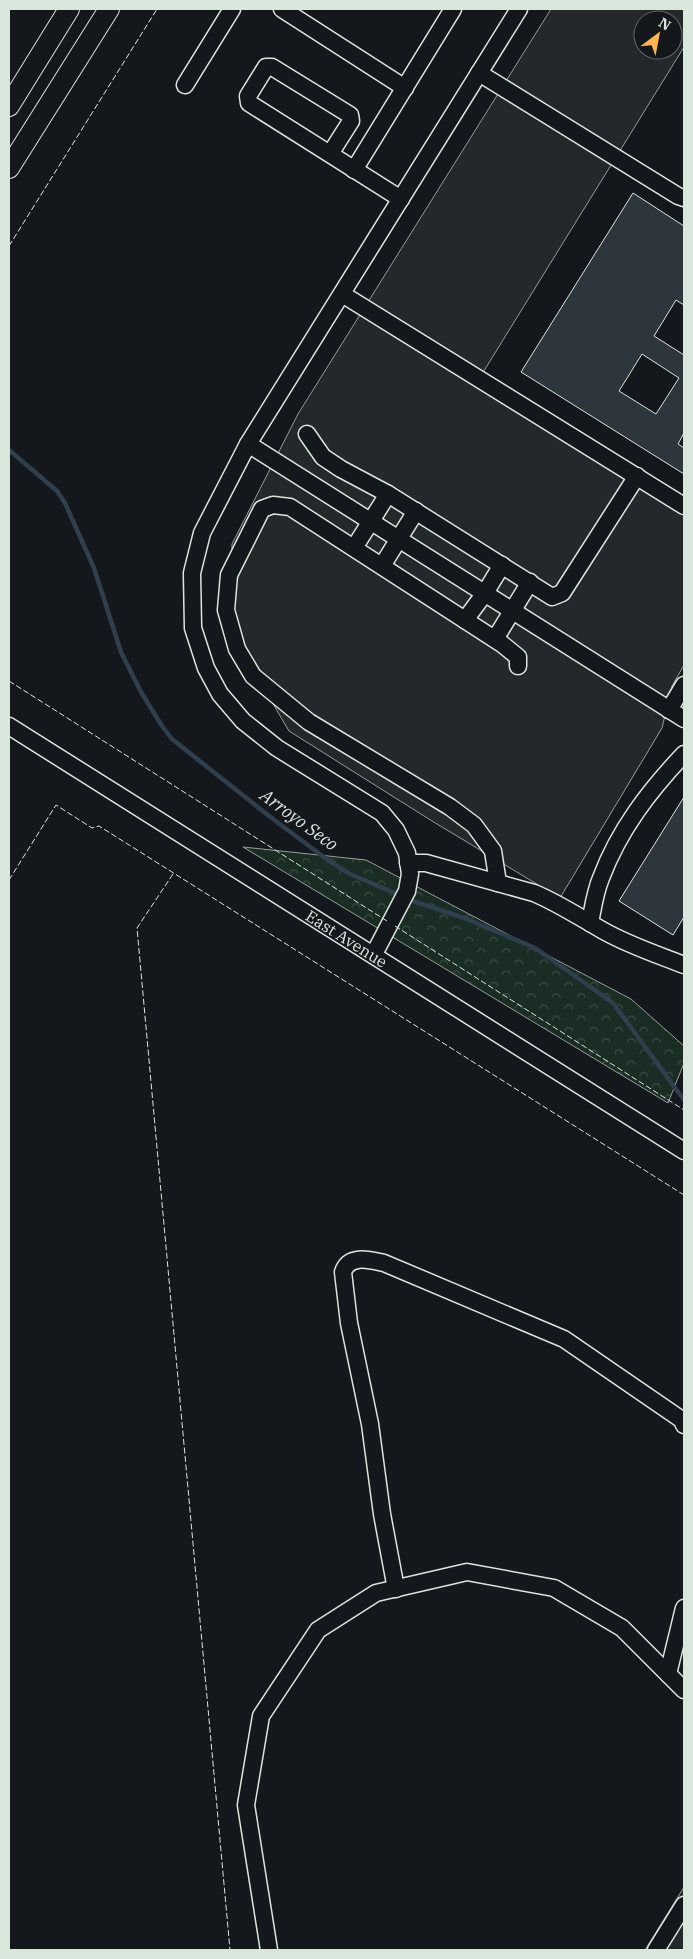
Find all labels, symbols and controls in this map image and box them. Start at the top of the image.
north arrow [633,10,683,60]
text: N [655,13,674,35]
water label: Arroyo Seco [255,783,343,856]
street label: East Avenue [302,906,391,972]

